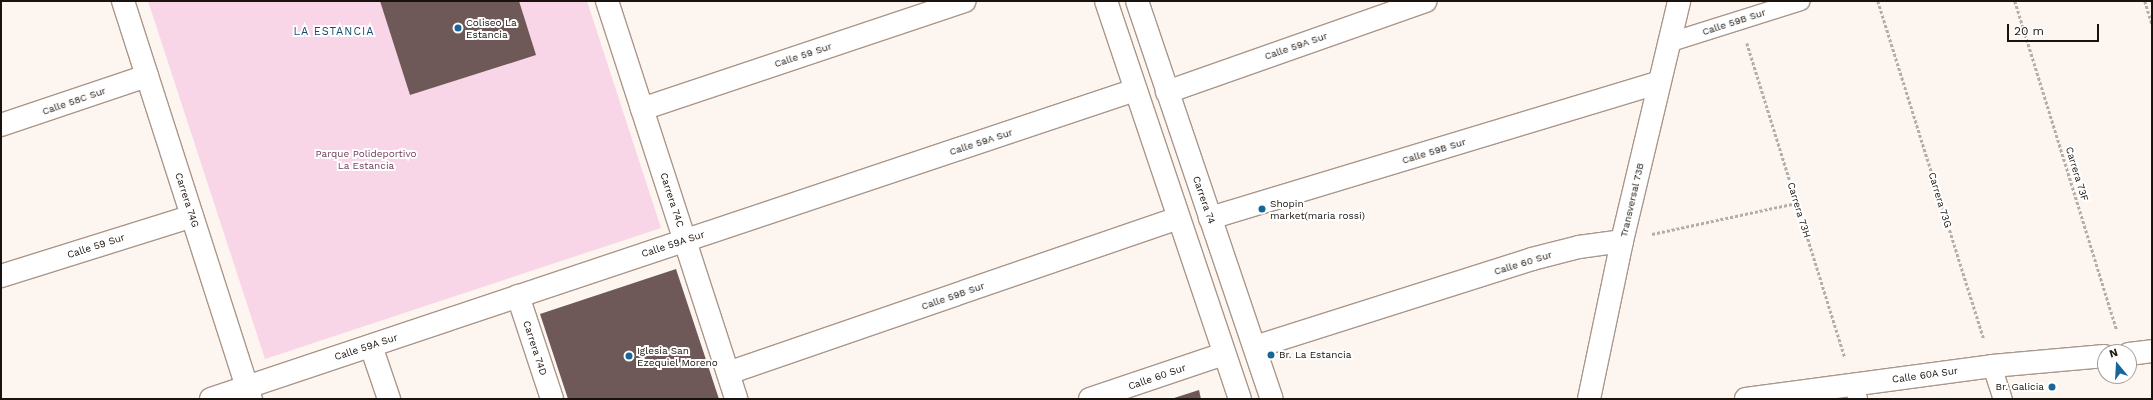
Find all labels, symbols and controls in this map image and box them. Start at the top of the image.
street label: Calle 59B Sur [1701,6,1767,38]
place label: Coliseo La Estancia [466,16,517,40]
scale bar [2009,16,2101,42]
marker: Coliseo La Estancia [453,23,463,33]
text: 20 m [2014,24,2044,38]
district label: LA ESTANCIA [293,25,375,39]
street label: Calle 59A Sur [1263,30,1329,62]
street label: Calle 59 Sur [773,40,833,70]
street label: Calle 58C Sur [41,84,107,118]
street label: Calle 59A Sur [948,126,1014,158]
street label: Calle 59B Sur [1401,136,1467,166]
street label: Carrera 73F [2063,145,2091,203]
park label: Parque Polideportivo La Estancia [315,147,417,170]
street label: Transversal 73B [1618,161,1646,239]
street label: Carrera 74G [172,171,202,229]
street label: Carrera 74C [657,171,687,229]
street label: Carrera 73G [1926,171,1954,229]
street label: Carrera 74 [1190,174,1218,226]
street label: Carrera 73H [1785,180,1813,240]
place label: Shopin market(maria rossi) [1270,197,1365,220]
marker: Shopin market(maria rossi) [1257,204,1267,214]
street label: Calle 59A Sur [640,228,706,260]
street label: Calle 59 Sur [66,231,126,261]
street label: Calle 60 Sur [1492,248,1554,278]
street label: Calle 59B Sur [920,280,986,312]
street label: Carrera 74D [520,319,550,377]
street label: Calle 59A Sur [333,331,399,363]
place label: Iglesia San Ezequiel Moreno [637,344,718,368]
north arrow [2097,344,2137,384]
text: N [2108,346,2119,361]
place label: Br. La Estancia [1279,349,1352,361]
marker: Br. La Estancia [1266,350,1276,360]
marker: Iglesia San Ezequiel Moreno [624,351,634,361]
street label: Calle 60 Sur [1127,362,1187,392]
street label: Calle 60A Sur [1891,364,1959,386]
place label: Br. Galicia [1996,381,2044,393]
marker: Br. Galicia [2047,382,2057,392]

